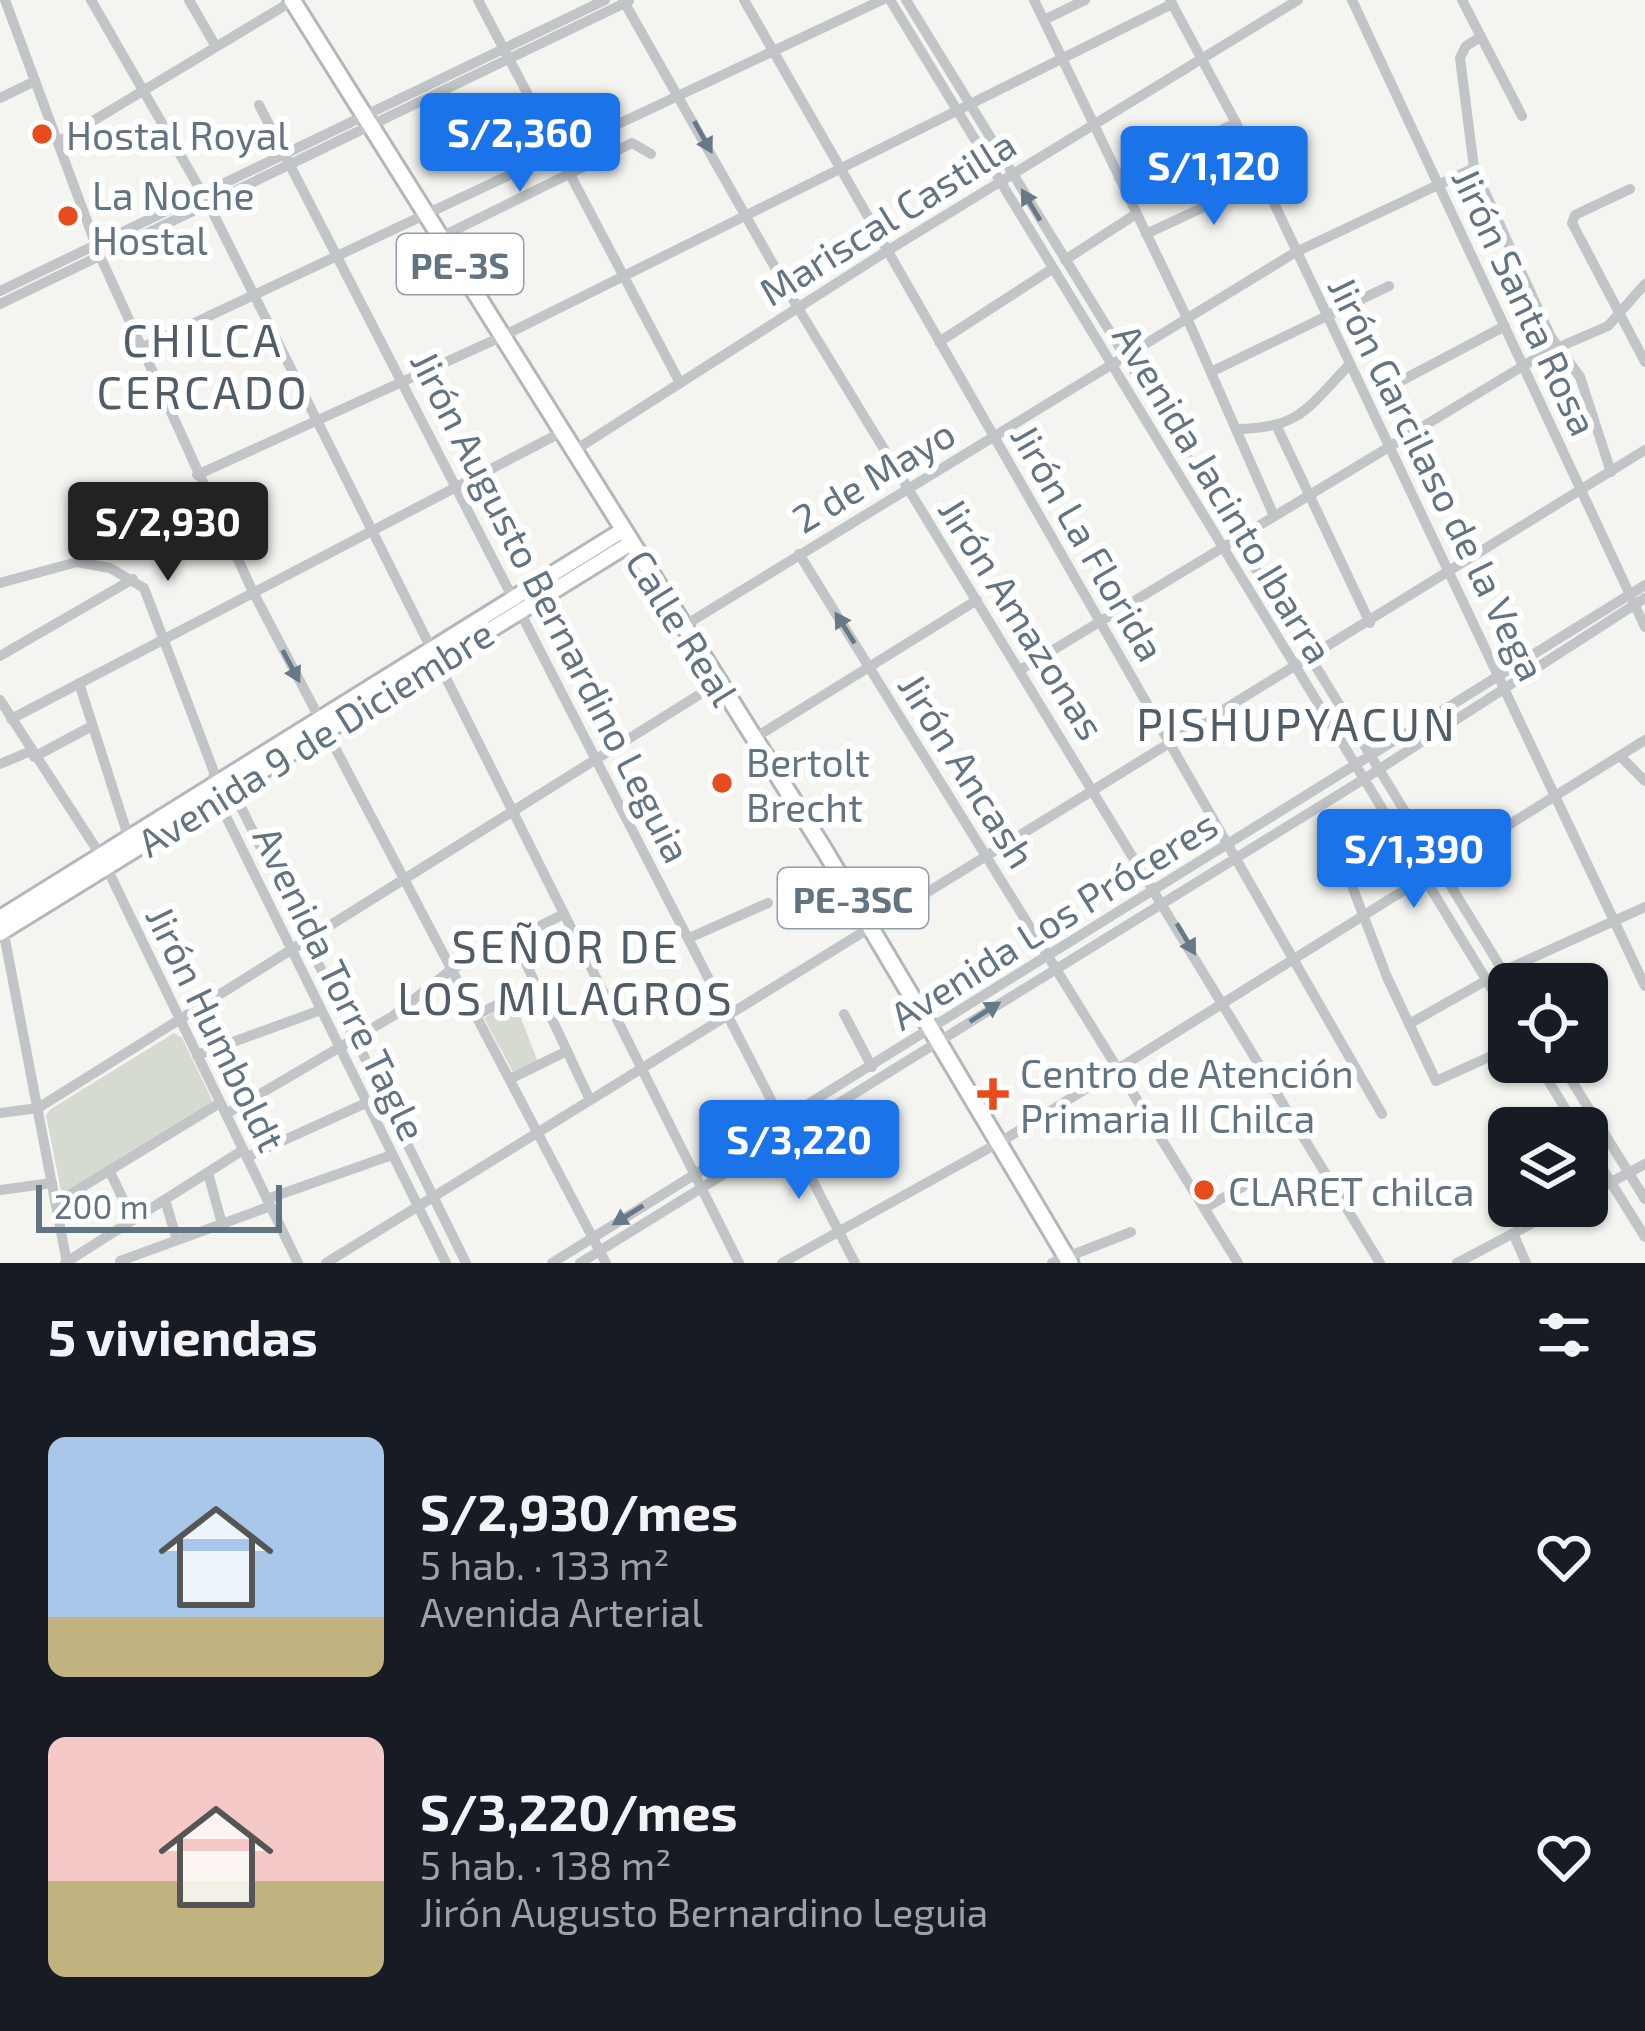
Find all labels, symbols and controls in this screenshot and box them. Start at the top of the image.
pin: S/2,360 [409,93,631,195]
text: S/2,360 [447,108,593,155]
place label: Hostal Royal [66,111,289,158]
street label: Mariscal Castilla [750,119,1024,315]
marker: Hostal Royal [29,121,55,147]
one-way arrow [691,121,712,154]
pin: S/1,120 [1103,126,1325,228]
text: S/1,120 [1148,141,1280,188]
street label: Jirón Santa Rosa [1443,160,1609,442]
place label: La Noche Hostal [92,171,254,263]
one-way arrow [1022,188,1043,222]
marker: La Noche Hostal [55,203,81,229]
road number: PE-3S [397,234,523,294]
street label: Jirón Garcilaso de la Vega [1320,268,1556,688]
district label: CHILCA CERCADO [96,312,310,418]
street label: Avenida Jacinto Ibarra [1104,315,1344,671]
street label: Jirón Augusto Bernardino Leguia [402,342,702,870]
street label: 2 de Mayo [783,408,963,542]
street label: Jirón La Florida [1002,415,1176,669]
pin: S/2,930 [57,482,279,584]
street label: Jirón Amazonas [930,488,1116,748]
text: S/2,930 [95,497,241,544]
street label: Calle Real [617,541,749,714]
street label: Avenida 9 de Diciembre [129,608,501,866]
one-way arrow [835,611,856,645]
one-way arrow [281,649,301,683]
street label: Jirón Ancash [890,664,1046,876]
district label: PISHUPYACUN [1136,696,1458,750]
place label: Bertolt Brecht [746,738,870,830]
marker: Bertolt Brecht [709,770,735,796]
street label: Avenida Los Próceres [881,799,1225,1039]
pin: S/1,390 [1303,809,1525,911]
street label: Avenida Torre Tagle [245,818,437,1148]
text: S/1,390 [1344,824,1484,871]
road number: PE-3SC [778,868,928,928]
street label: Jirón Humboldt [137,898,297,1158]
district label: SEÑOR DE LOS MILAGROS [397,918,735,1024]
one-way arrow [1175,922,1196,956]
map controls [1488,963,1608,1227]
button: locate [1488,963,1608,1083]
one-way arrow [968,1002,1001,1024]
place label: Centro de Atención Primaria II Chilca [1020,1049,1354,1141]
marker: Centro de Atención Primaria II Chilca [977,1078,1009,1110]
pin: S/3,220 [688,1100,910,1202]
button: layers [1488,1107,1608,1227]
text: S/3,220 [726,1115,872,1162]
place label: CLARET chilca [1228,1167,1474,1214]
marker: CLARET chilca [1191,1177,1217,1203]
scale bar [36,1179,282,1232]
text: 200 m [54,1186,149,1226]
one-way arrow [612,1204,645,1226]
icon: filters [1531,1302,1597,1368]
text: 5 viviendas [48,1305,318,1366]
text: S/2,930/mes [420,1480,738,1541]
icon: home [144,1485,288,1629]
icon: heart [1531,1524,1597,1590]
text: 5 hab. · 133 m² [420,1541,669,1588]
text: Avenida Arterial [420,1588,703,1635]
text: S/3,220/mes [420,1780,738,1841]
icon: home [144,1785,288,1929]
icon: heart [1531,1824,1597,1890]
text: 5 hab. · 138 m² [420,1841,671,1888]
text: Jirón Augusto Bernardino Leguia [420,1888,988,1935]

